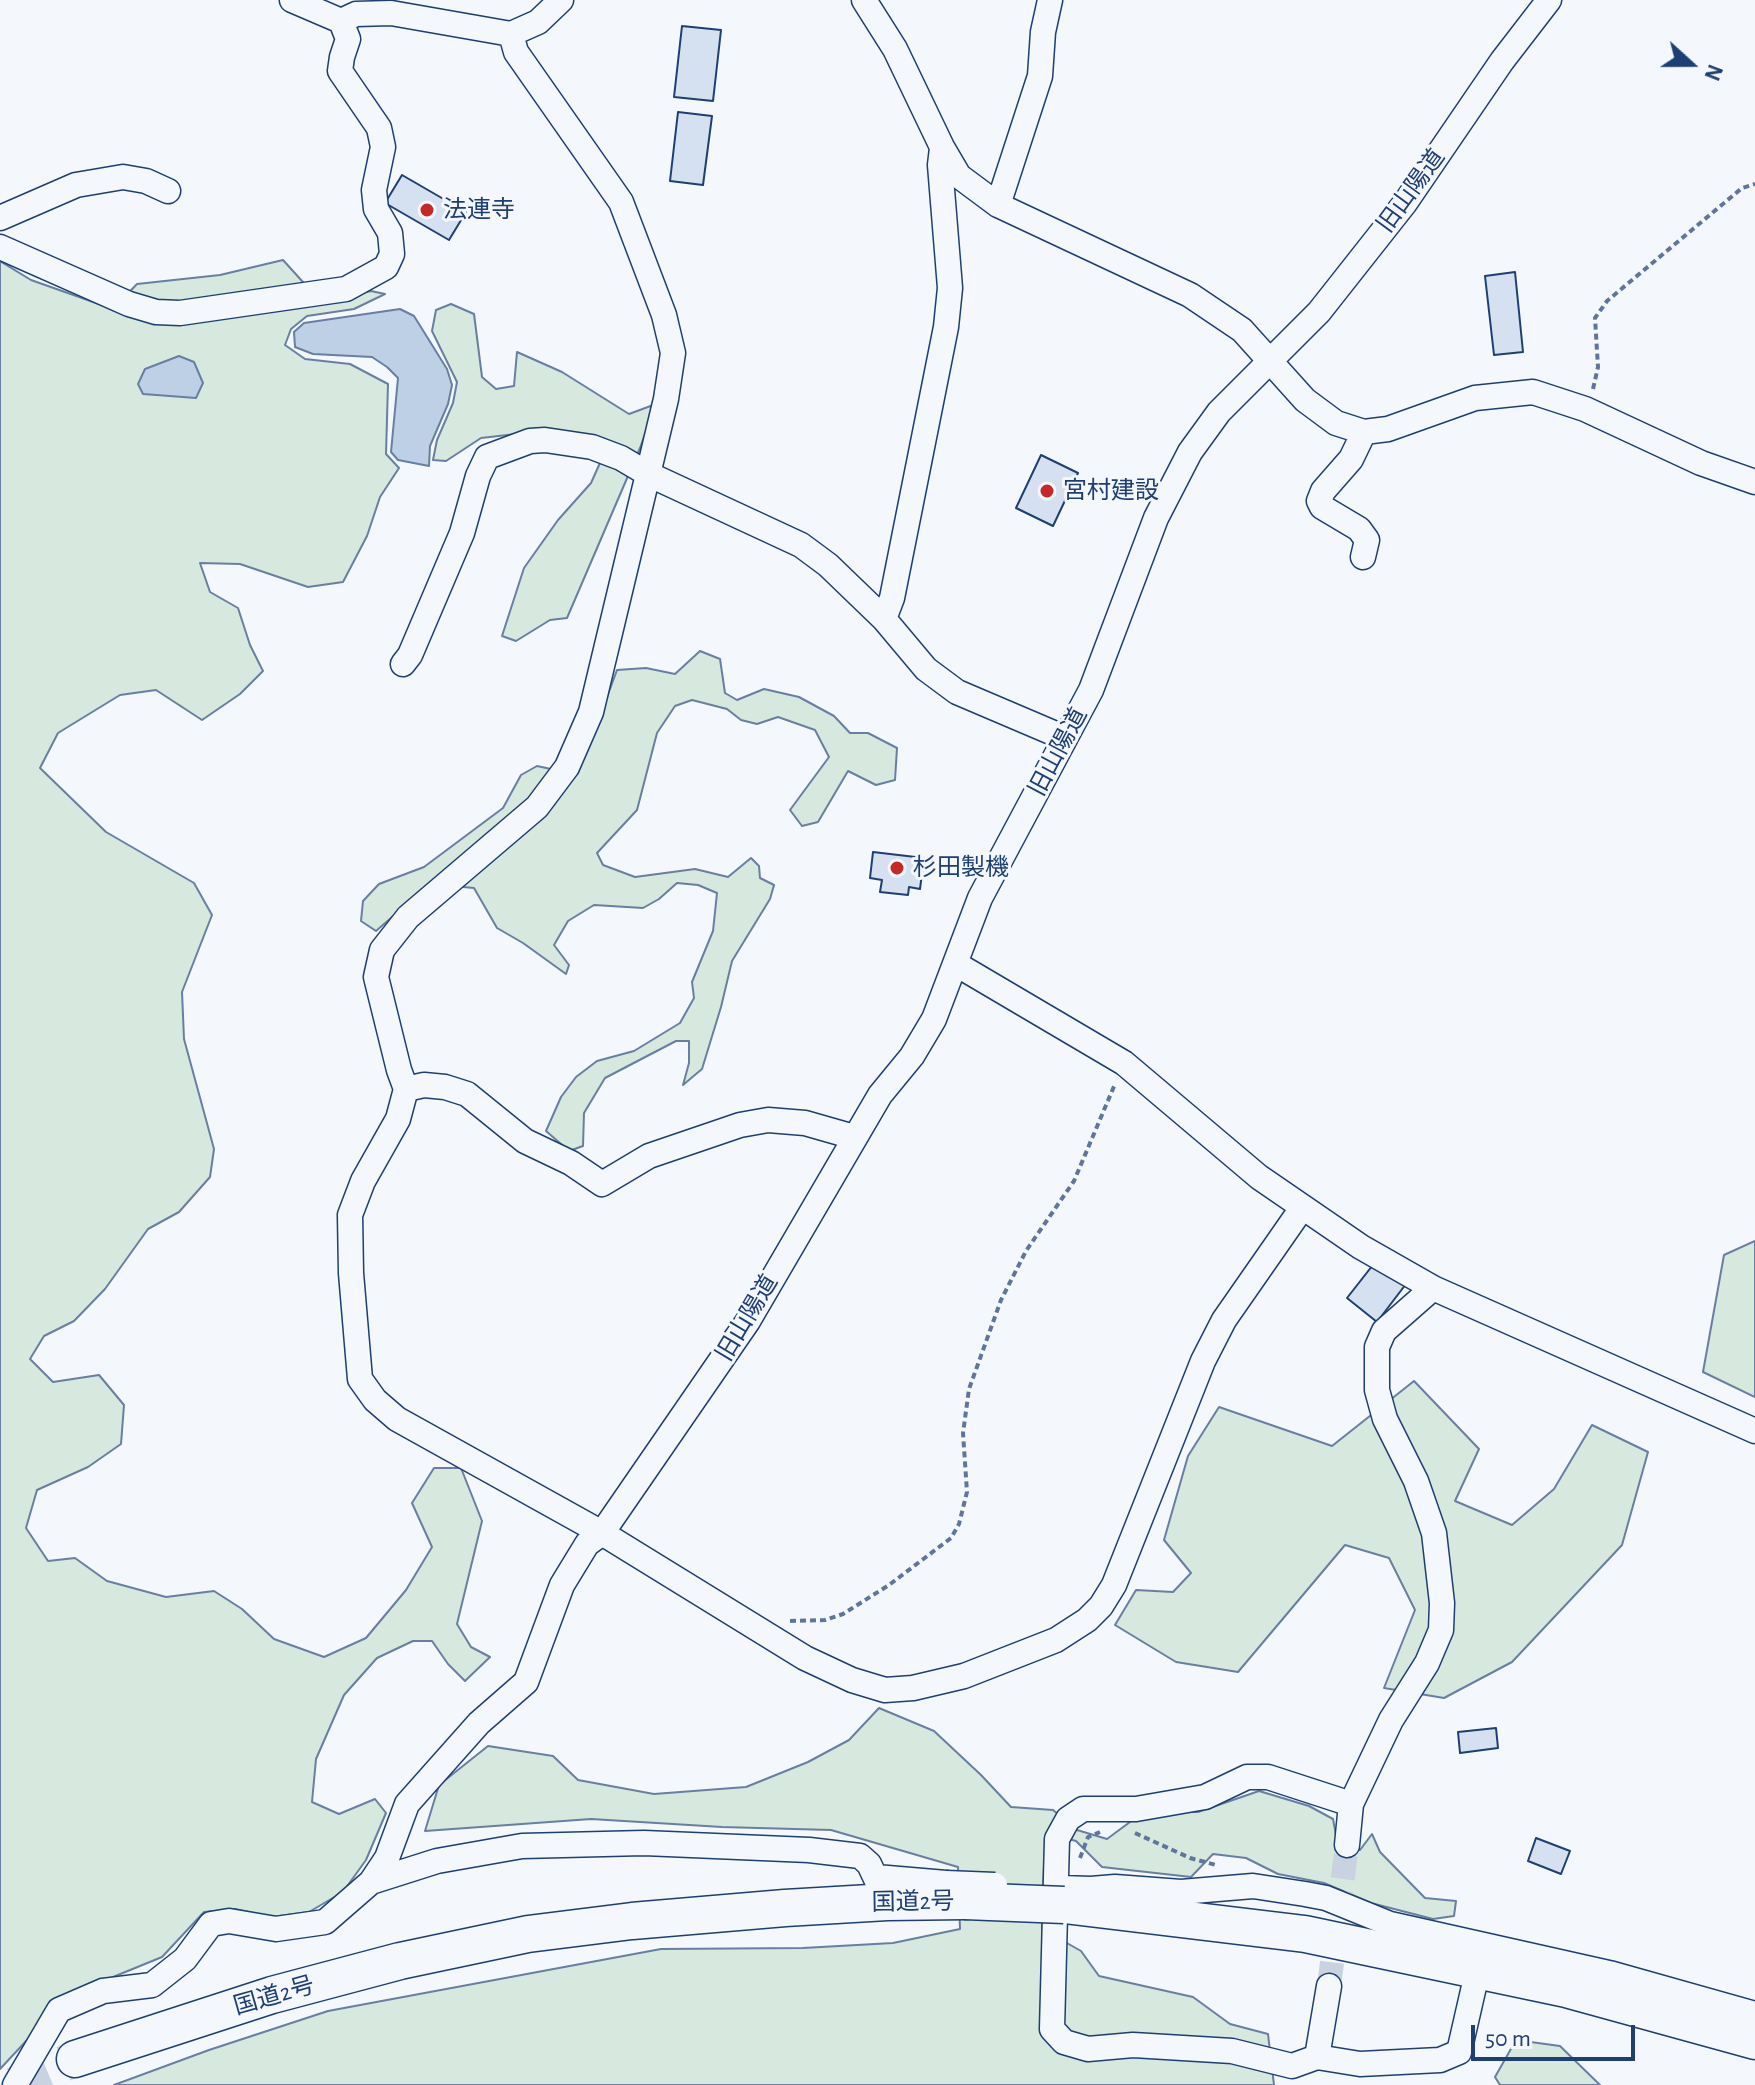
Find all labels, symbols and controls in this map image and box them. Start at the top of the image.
north arrow [1651,24,1731,104]
text: N [1700,62,1726,84]
street label: 旧山陽道 [1371,144,1451,238]
place label: 法連寺 [443,196,515,224]
marker: 法連寺 [418,201,436,219]
place label: 宮村建設 [1063,477,1159,505]
marker: 宮村建設 [1038,482,1056,500]
street label: 旧山陽道 [1023,703,1093,801]
place label: 杉田製機 [913,854,1009,882]
marker: 杉田製機 [888,859,906,877]
street label: 旧山陽道 [710,1269,784,1367]
street label: 国道2号 [871,1887,955,1917]
street label: 国道2号 [230,1971,318,2021]
scale bar [1475,2009,1639,2059]
text: 50 m [1485,2027,1531,2051]

